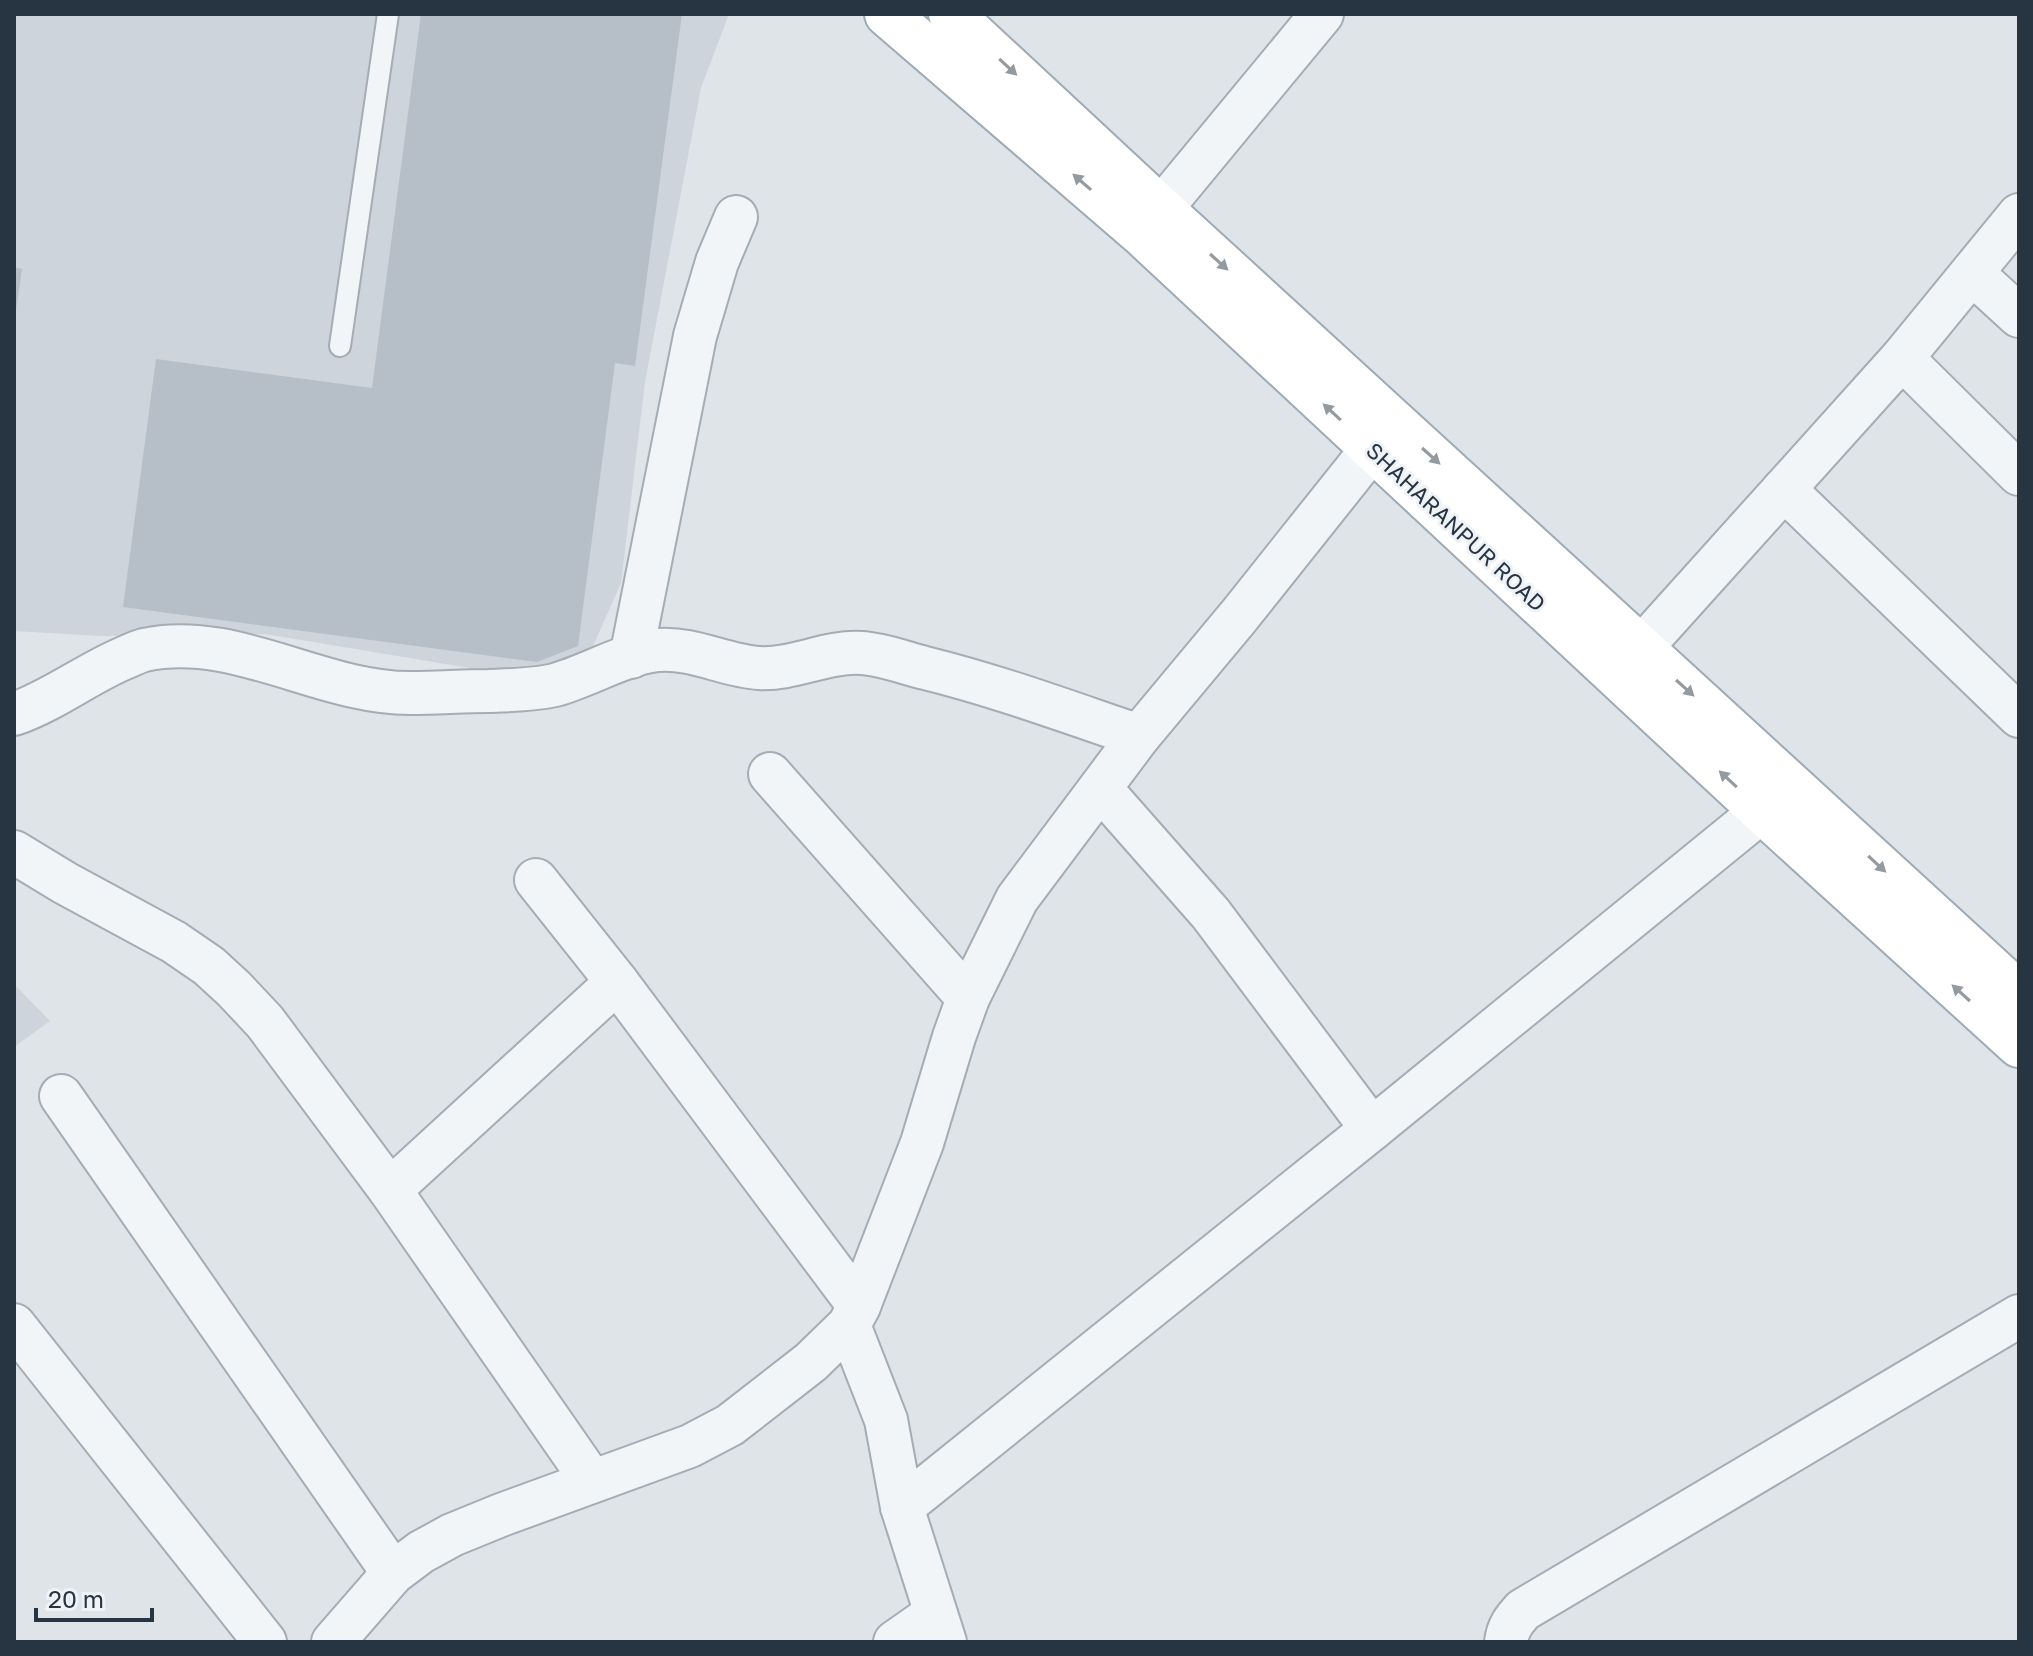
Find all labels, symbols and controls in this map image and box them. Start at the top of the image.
one-way arrow [999,58,1018,76]
one-way arrow [1072,174,1092,191]
one-way arrow [1209,252,1228,270]
one-way arrow [1323,404,1342,422]
street label: SHAHARANPUR ROAD [1361,437,1552,617]
one-way arrow [1421,447,1441,464]
one-way arrow [1675,679,1694,697]
one-way arrow [1719,771,1738,789]
one-way arrow [1867,854,1886,872]
one-way arrow [1952,984,1971,1002]
scale bar [36,1572,152,1622]
text: 20 m [48,1584,104,1613]

